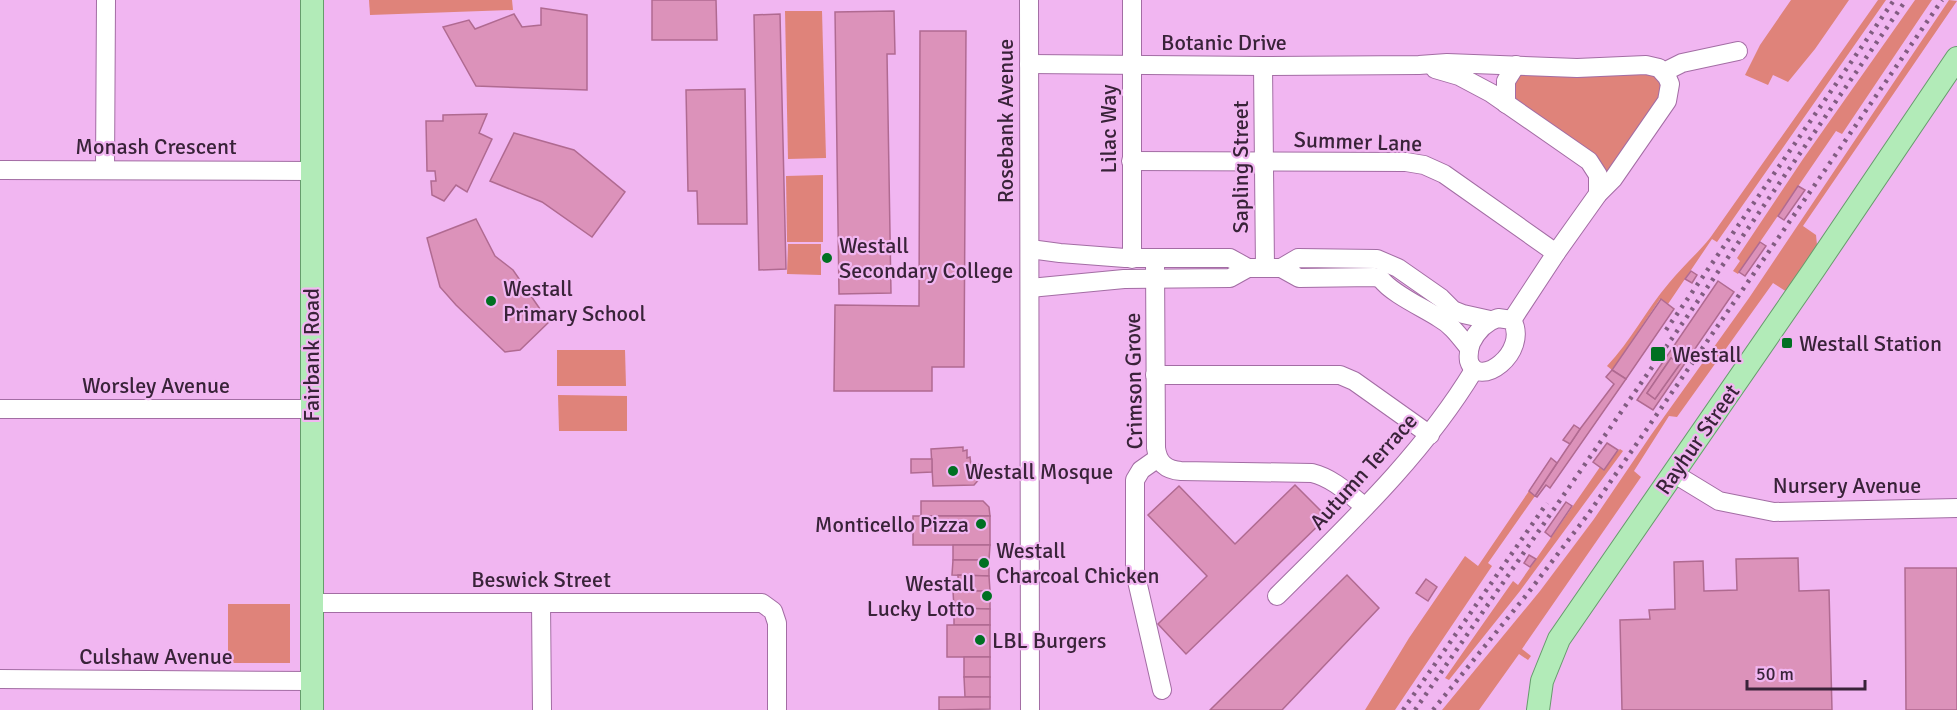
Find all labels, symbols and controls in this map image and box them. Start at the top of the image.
street label: Botanic Drive [1161,29,1287,56]
street label: Rosebank Avenue [992,39,1019,203]
street label: Lilac Way [1095,84,1122,173]
street label: Sapling Street [1227,100,1254,234]
street label: Summer Lane [1293,126,1423,157]
street label: Monash Crescent [75,133,237,160]
place label: Westall Secondary College [839,232,1013,284]
marker: Westall Secondary College [820,251,834,265]
place label: Westall Primary School [503,275,646,327]
street label: Fairbank Road [298,288,325,422]
marker: Westall Primary School [484,294,498,308]
street label: Crimson Grove [1119,312,1148,450]
place label: Westall Station [1799,330,1942,357]
marker: Westall Station [1780,336,1794,350]
place label: Westall [1672,341,1742,368]
marker: Westall [1649,345,1667,363]
street label: Worsley Avenue [82,372,230,399]
street label: Rayhur Street [1650,379,1745,500]
street label: Autumn Terrace [1304,407,1423,535]
place label: Westall Mosque [965,458,1113,485]
marker: Westall Mosque [946,464,960,478]
street label: Nursery Avenue [1773,472,1921,499]
place label: Monticello Pizza [815,511,969,538]
marker: Monticello Pizza [974,517,988,531]
place label: Westall Charcoal Chicken [996,537,1159,589]
marker: Westall Charcoal Chicken [977,556,991,570]
street label: Beswick Street [471,566,611,593]
place label: Westall Lucky Lotto [867,570,975,622]
marker: Westall Lucky Lotto [980,589,994,603]
place label: LBL Burgers [992,627,1106,654]
marker: LBL Burgers [973,633,987,647]
street label: Culshaw Avenue [79,643,233,670]
scale bar [1747,653,1866,691]
text: 50 m [1756,663,1794,685]

